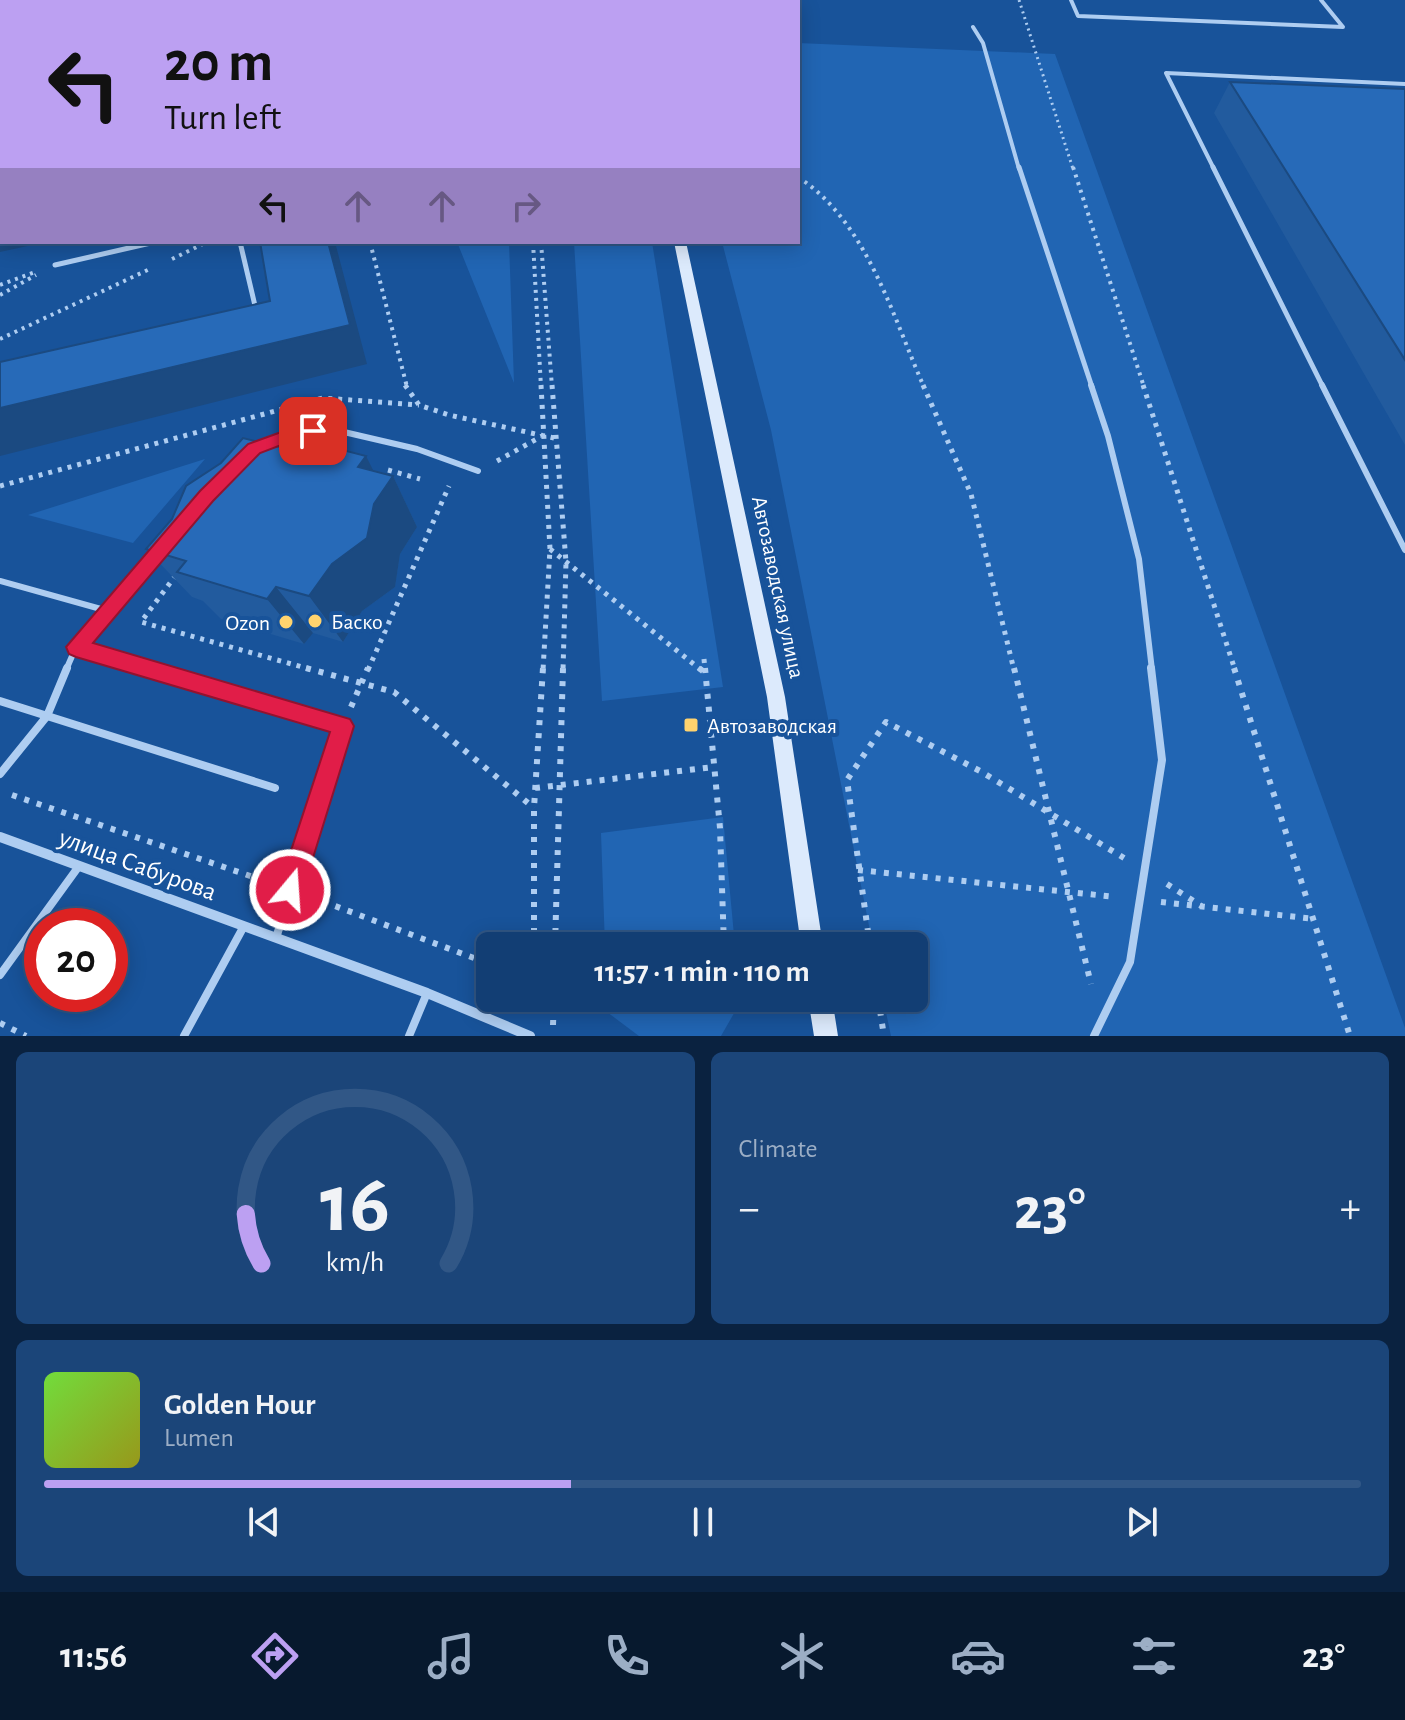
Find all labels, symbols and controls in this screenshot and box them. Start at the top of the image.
icon: left [32,32,136,136]
text: 20 m [164,35,273,91]
text: Turn left [164,100,281,136]
icon: left [252,184,296,228]
icon: ahead [336,184,380,228]
icon: ahead [420,184,464,228]
icon: right [504,184,548,228]
pin [279,397,347,465]
icon: arrive [291,409,335,453]
street label: Автозаводская улица [748,494,808,680]
place label: Баско [331,611,383,633]
place label: Ozon [225,612,270,634]
marker: Баско [306,612,324,630]
marker: Ozon [277,613,295,631]
place label: Автозаводская [707,715,837,737]
marker: Автозаводская [682,716,700,734]
street label: улица Сабурова [54,824,220,906]
position arrow [248,848,332,932]
speed limit sign: 20 [24,908,128,1012]
text: 11:57 · 1 min · 110 m [594,957,810,987]
text: Climate [739,1136,817,1162]
text: 16 [320,1163,390,1247]
text: 23° [1014,1180,1086,1240]
text: − [739,1187,760,1231]
text: + [1340,1187,1361,1231]
text: km/h [326,1248,385,1277]
text: Golden Hour [164,1390,316,1420]
text: Lumen [164,1425,234,1451]
icon: previous [242,1500,286,1544]
icon: pause [681,1500,725,1544]
icon: next [1120,1500,1164,1544]
icon: directions [247,1628,303,1684]
icon: music [423,1628,479,1684]
icon: phone [599,1628,655,1684]
icon: climate [774,1628,830,1684]
icon: car [950,1628,1006,1684]
icon: filters [1126,1628,1182,1684]
text: 11:56 [60,1638,127,1674]
text: 23° [1302,1638,1345,1674]

